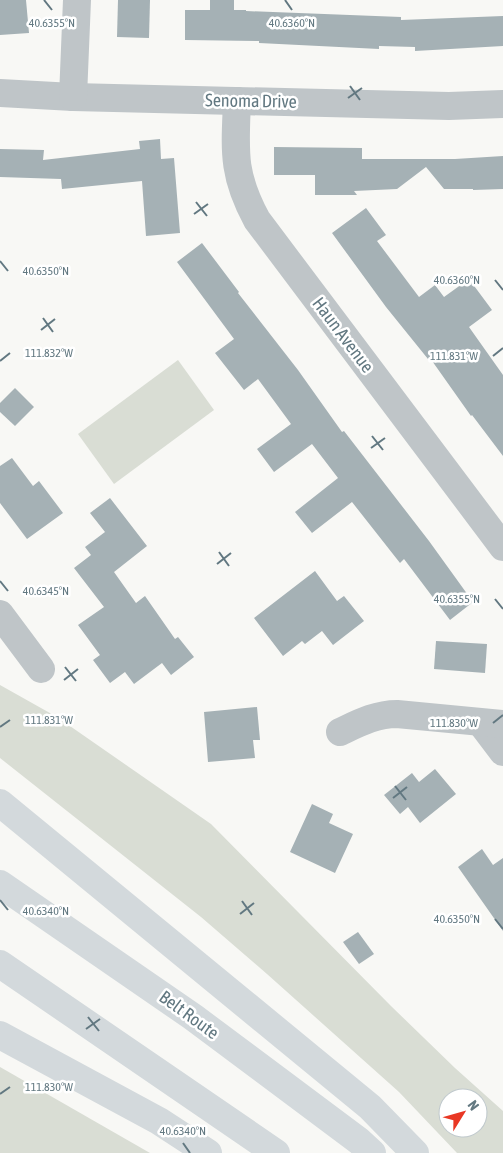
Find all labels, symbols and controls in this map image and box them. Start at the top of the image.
text: 40.6355°N [29,16,75,30]
text: 40.6360°N [269,16,315,30]
street label: Senoma Drive [205,89,297,112]
text: 40.6350°N [23,264,69,278]
text: 40.6360°N [434,273,480,287]
street label: Haun Avenue [308,293,378,376]
text: 111.832°W [25,346,73,360]
text: 111.831°W [430,349,478,363]
text: 40.6345°N [23,584,69,598]
text: 40.6355°N [434,592,480,606]
text: 111.831°W [25,713,73,727]
text: 111.830°W [430,716,478,730]
text: 40.6340°N [23,904,69,918]
text: 40.6350°N [434,912,480,926]
street label: Belt Route [155,986,223,1043]
text: 111.830°W [25,1080,73,1094]
north arrow [438,1088,488,1138]
text: N [465,1097,482,1113]
text: 40.6340°N [160,1124,206,1138]

